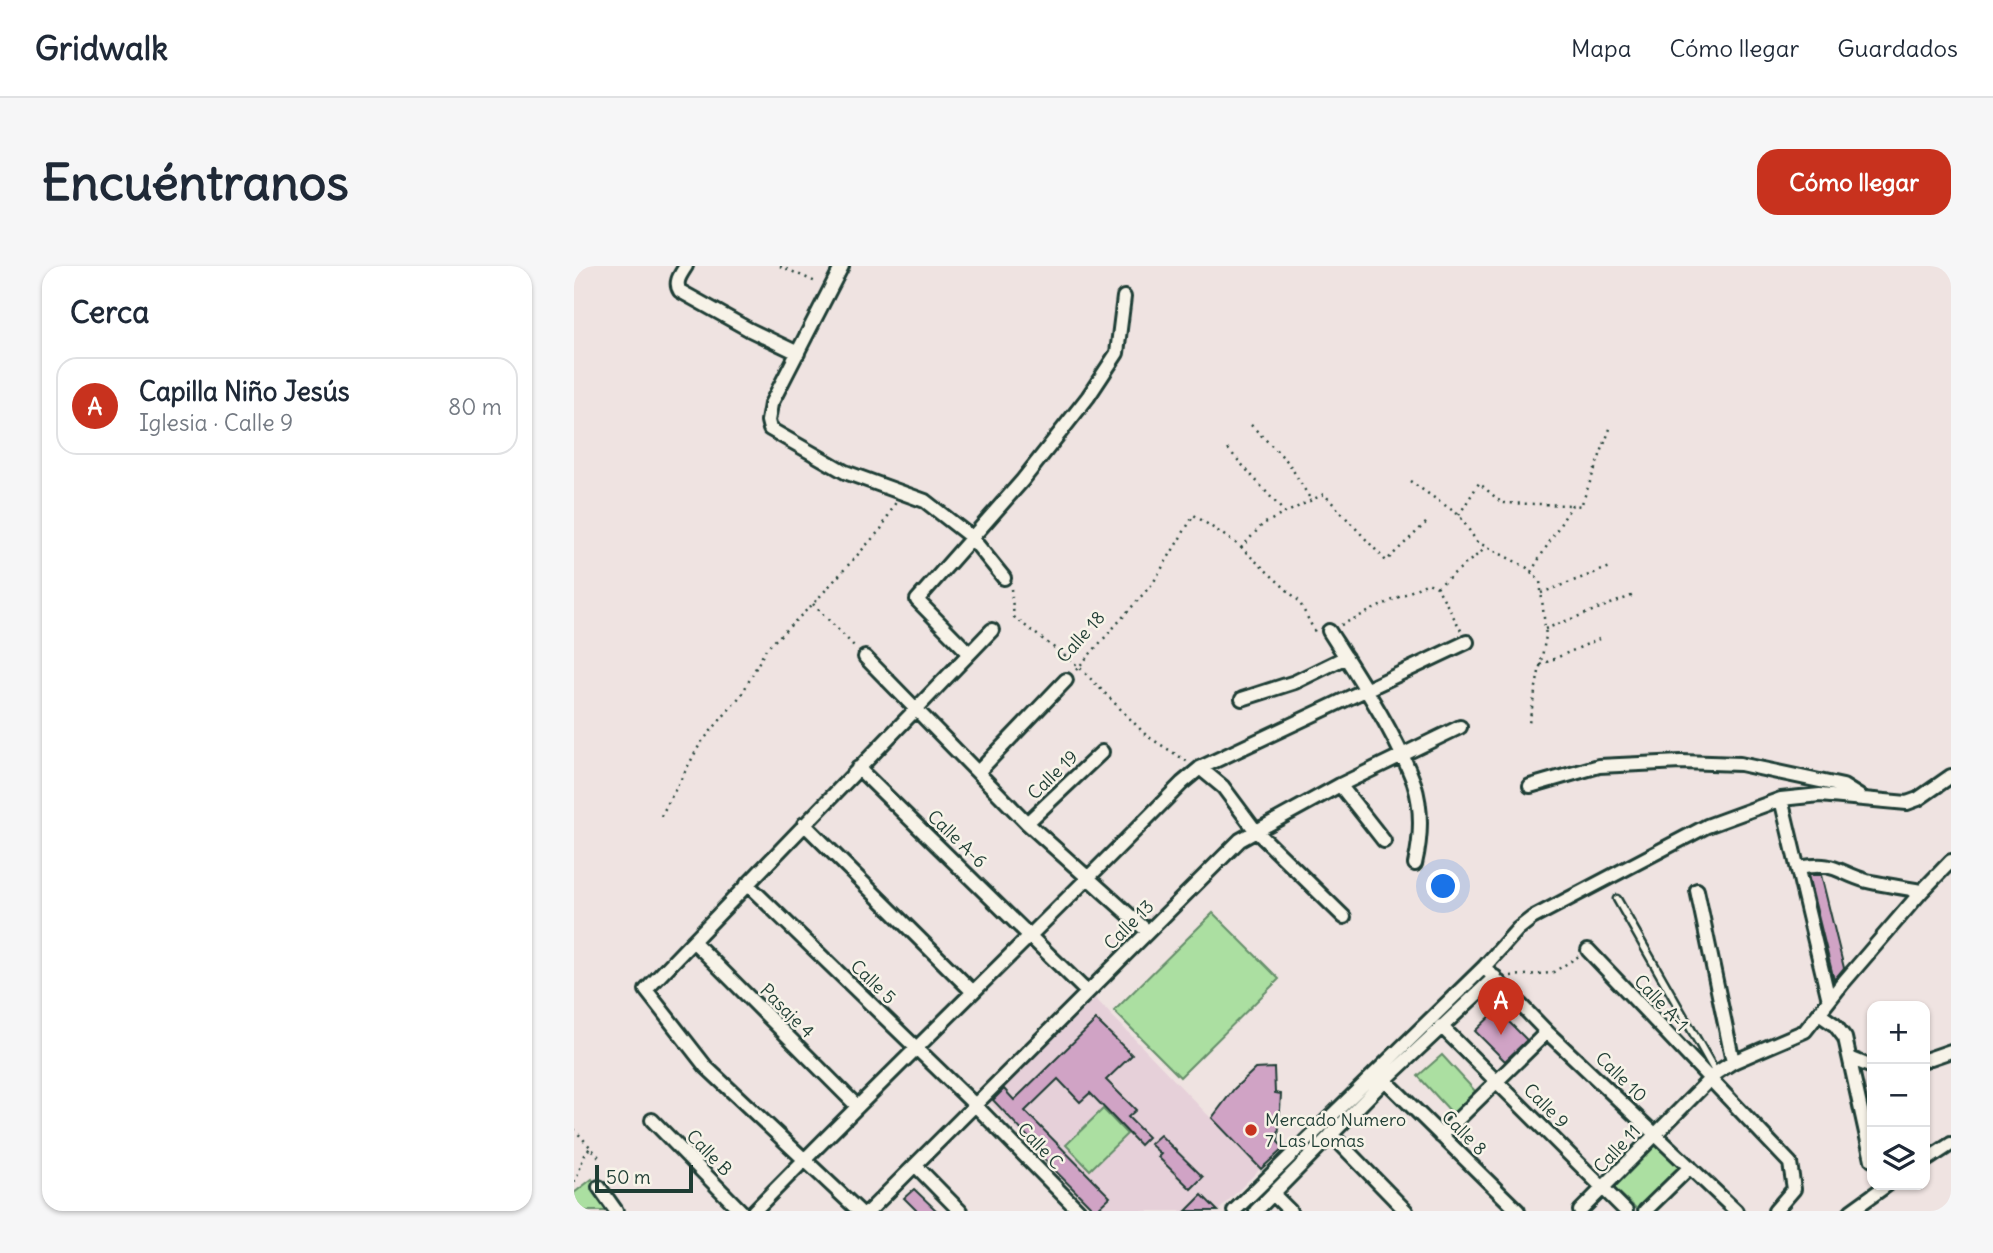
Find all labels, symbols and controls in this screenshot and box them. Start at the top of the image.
text: Gridwalk [35,27,168,69]
text: Mapa [1571,33,1631,63]
text: Cómo llegar [1669,33,1799,63]
text: Guardados [1837,33,1958,63]
button: Cómo llegar [1757,149,1951,215]
text: Encuéntranos [42,152,349,213]
text: Cerca [70,293,149,331]
text: Capilla Niño Jesús [139,375,350,408]
text: A [88,392,102,421]
text: 80 m [448,392,502,421]
text: Iglesia · Calle 9 [139,408,293,437]
street label: Calle 18 [1051,606,1110,667]
street label: Calle 19 [1023,745,1083,804]
street label: Calle A-6 [923,805,992,873]
your location [1426,869,1460,903]
street label: Calle 13 [1099,895,1158,954]
street label: Calle 5 [846,954,901,1009]
street label: Calle A-1 [1629,969,1694,1036]
pin: A [1478,977,1524,1035]
street label: Pasaje 4 [755,979,819,1043]
map controls [1867,1001,1930,1190]
button: + [1867,1001,1930,1064]
street label: Calle 10 [1591,1046,1652,1107]
button: − [1867,1064,1930,1127]
street label: Calle 9 [1519,1078,1574,1133]
street label: Calle 8 [1437,1105,1492,1160]
place label: Mercado Numero 7 Las Lomas [1265,1108,1406,1152]
street label: Calle C [1013,1118,1068,1174]
street label: Calle 11 [1588,1119,1645,1178]
marker: Mercado Numero 7 Las Lomas [1243,1122,1259,1138]
street label: Calle B [682,1125,737,1181]
button: layers [1867,1127,1930,1190]
scale bar [595,1162,693,1194]
text: 50 m [606,1165,651,1189]

